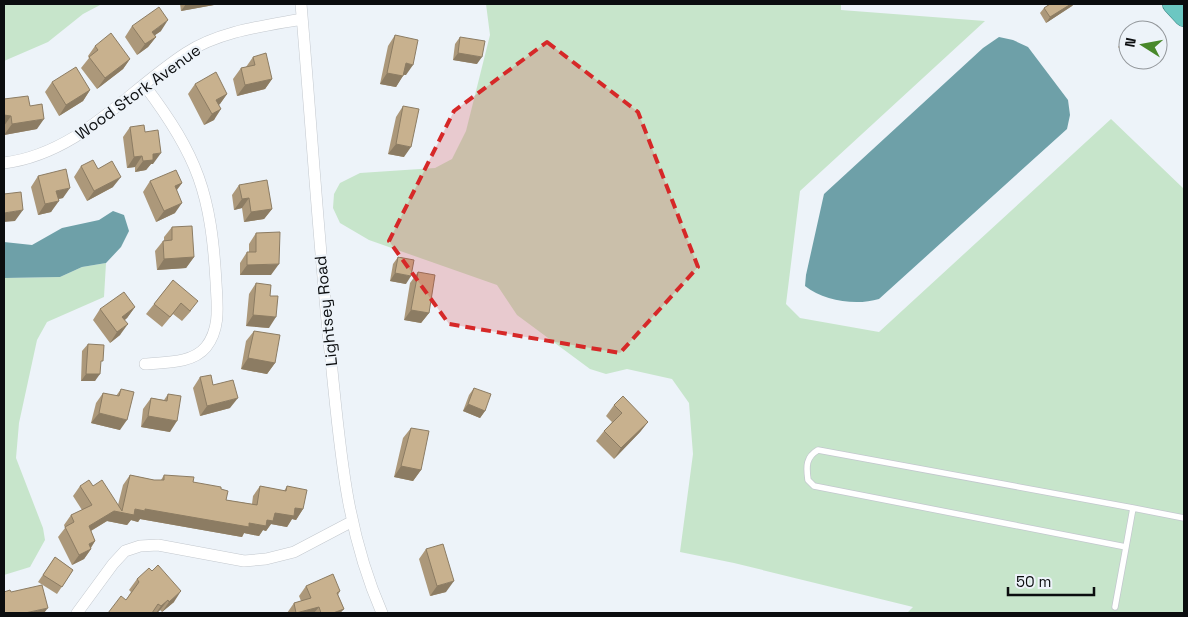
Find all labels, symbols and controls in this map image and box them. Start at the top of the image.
north arrow [1118,20,1168,70]
text: N [1121,36,1140,49]
street label: Wood Stork Avenue [71,39,205,145]
street label: Lightsey Road [310,255,342,367]
scale bar [1008,564,1094,596]
text: 50 m [1016,572,1051,591]

